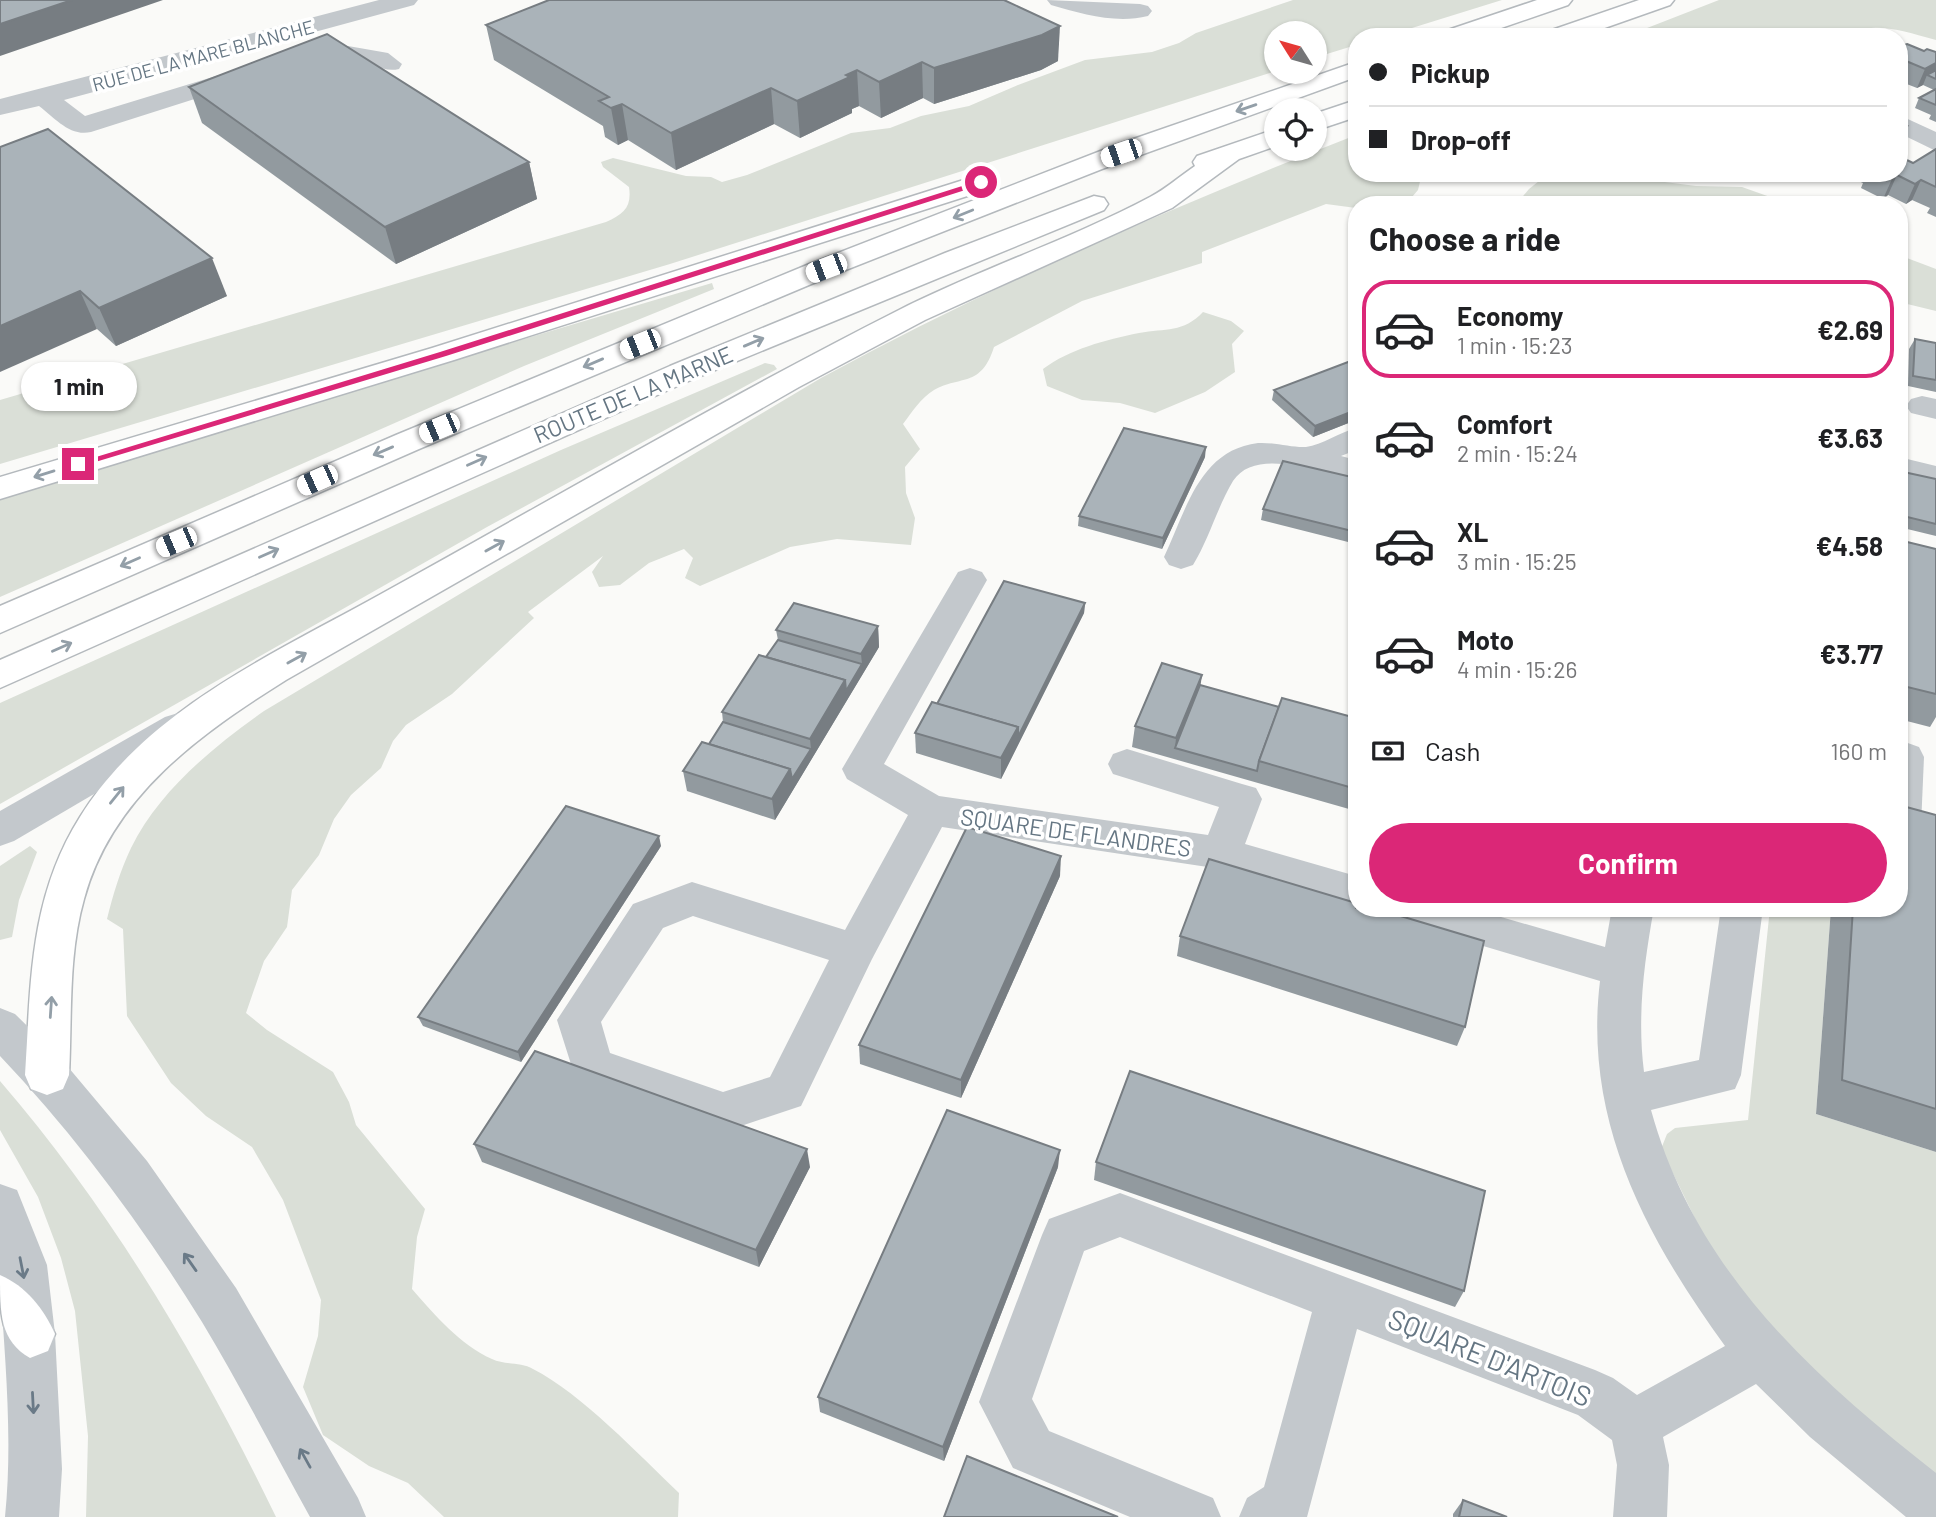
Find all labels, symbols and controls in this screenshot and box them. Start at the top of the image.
street label: RUE DE LA MARE BLANCHE [90,14,316,96]
north arrow [1264,21,1326,84]
map controls [1264,21,1327,161]
text: Pickup [1411,57,1490,88]
button: locate [1264,98,1327,161]
one-way arrow [1235,103,1257,116]
text: Drop-off [1411,124,1511,155]
car [1098,136,1145,170]
route start [965,166,997,198]
one-way arrow [953,208,975,221]
text: Choose a ride [1369,219,1561,257]
car [803,251,850,285]
icon: car [1373,298,1436,361]
text: Economy [1457,300,1563,331]
text: €2.69 [1817,314,1883,345]
car [617,326,664,362]
text: 1 min · 15:23 [1457,331,1573,359]
one-way arrow [743,335,764,348]
street label: ROUTE DE LA MARNE [529,339,737,449]
one-way arrow [583,358,605,371]
callout: 1 min [20,363,136,412]
text: 1 min [54,372,104,400]
icon: car [1373,406,1436,469]
text: Comfort [1457,408,1553,439]
car [416,410,463,446]
text: €3.63 [1817,422,1883,453]
text: 2 min · 15:24 [1457,439,1578,467]
one-way arrow [373,446,395,459]
route end [62,448,94,480]
one-way arrow [466,454,487,467]
car [294,462,341,498]
one-way arrow [33,469,55,482]
icon: car [1373,514,1436,577]
text: XL [1457,516,1488,547]
car [153,524,200,560]
text: €4.58 [1816,530,1883,561]
one-way arrow [484,539,504,553]
one-way arrow [258,546,279,559]
text: 3 min · 15:25 [1457,547,1577,575]
one-way arrow [120,556,141,569]
icon: car [1373,622,1436,685]
text: Moto [1457,624,1514,655]
text: €3.77 [1820,638,1883,669]
one-way arrow [51,640,72,653]
one-way arrow [286,651,306,665]
text: 4 min · 15:26 [1457,655,1577,683]
icon: cash [1369,732,1407,770]
text: Cash [1425,735,1480,766]
text: 160 m [1830,737,1887,765]
one-way arrow [109,786,124,805]
street label: SQUARE DE FLANDRES [959,802,1193,862]
button: Confirm [1369,823,1887,903]
one-way arrow [45,996,58,1019]
one-way arrow [183,1253,197,1272]
one-way arrow [16,1256,29,1279]
street label: SQUARE D'ARTOIS [1383,1301,1597,1413]
one-way arrow [26,1391,39,1414]
one-way arrow [298,1448,312,1468]

